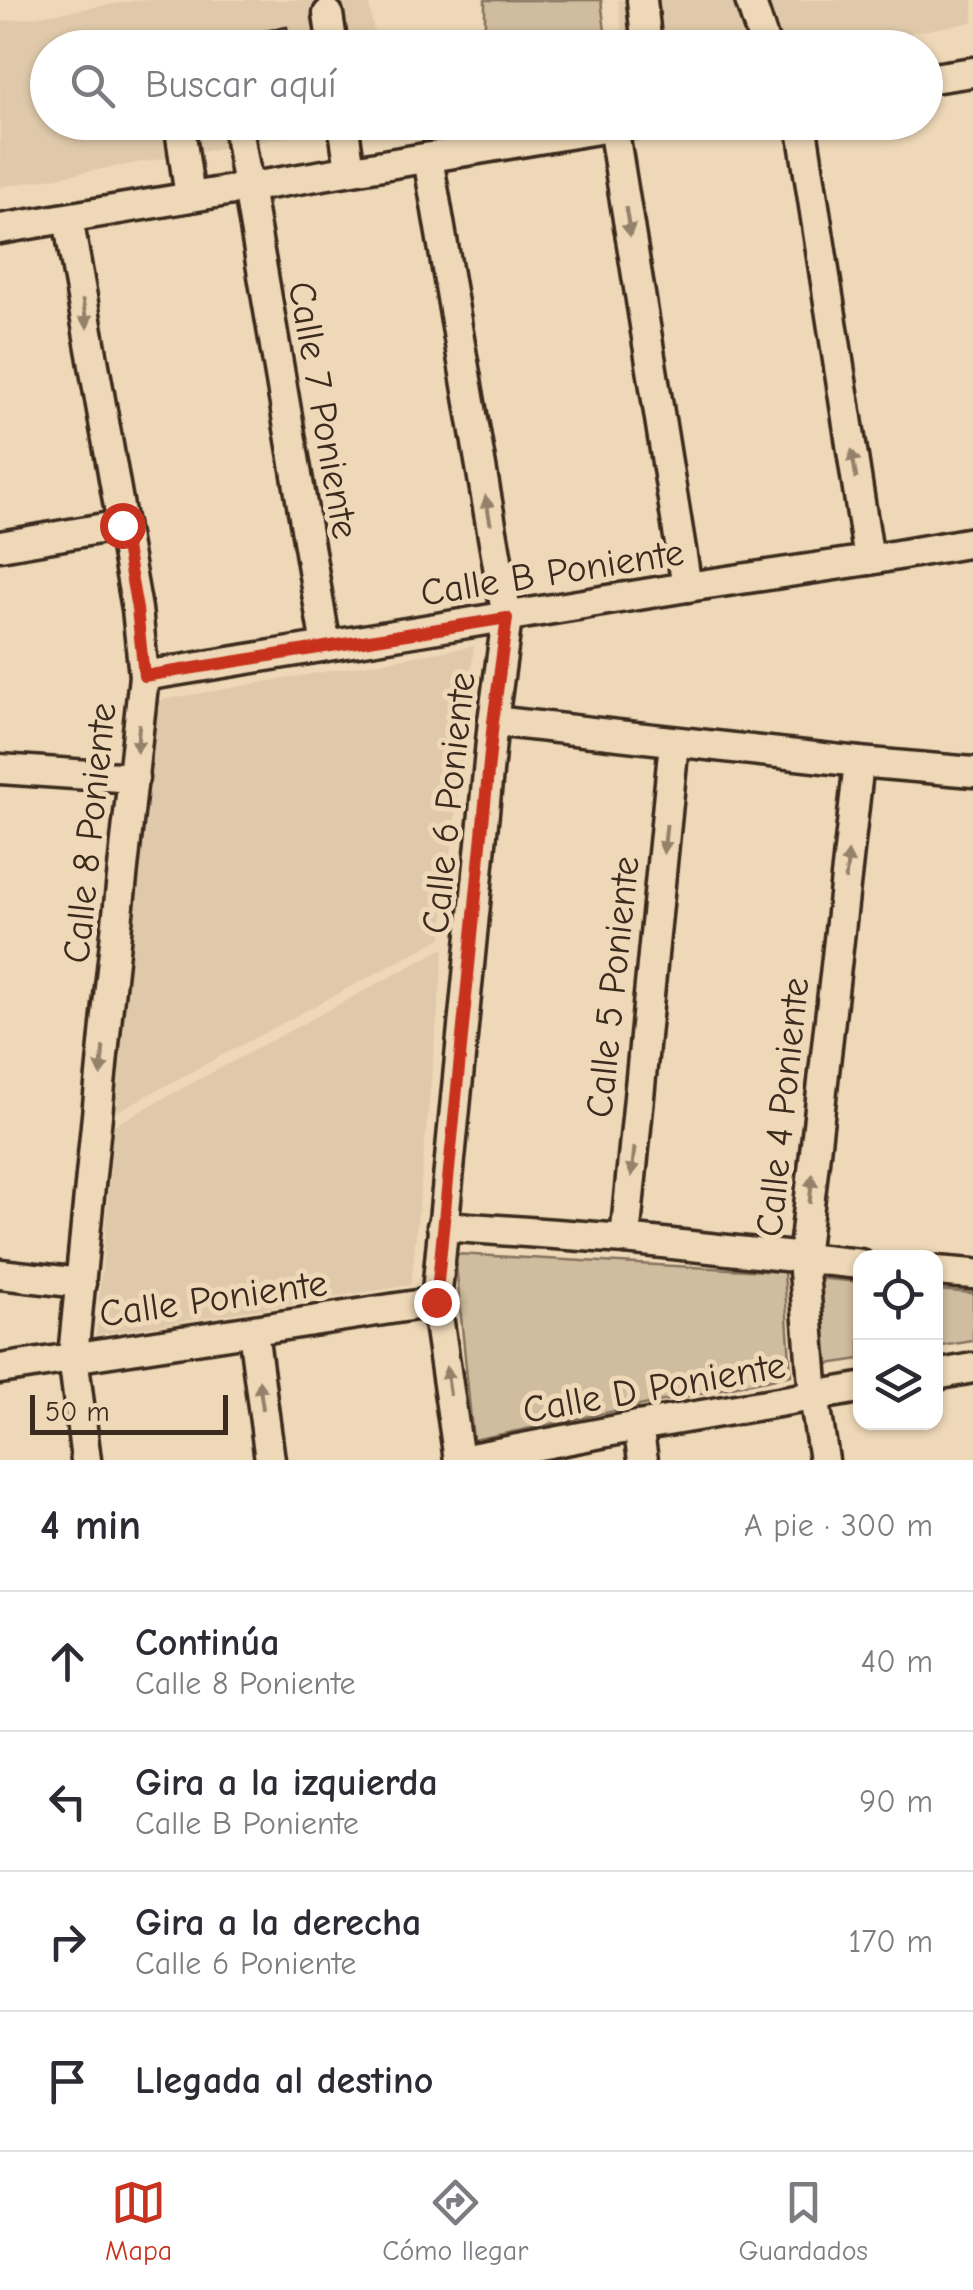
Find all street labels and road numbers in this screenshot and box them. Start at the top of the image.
street label: Calle 7 Poniente [279,278,367,542]
street label: Calle B Poniente [417,530,687,616]
street label: Calle 6 Poniente [413,670,485,936]
street label: Calle 8 Poniente [54,701,126,966]
street label: Calle 5 Poniente [577,854,649,1120]
street label: Calle 4 Poniente [747,975,818,1239]
street label: Calle Poniente [96,1261,330,1337]
street label: Calle D Poniente [519,1343,789,1433]

